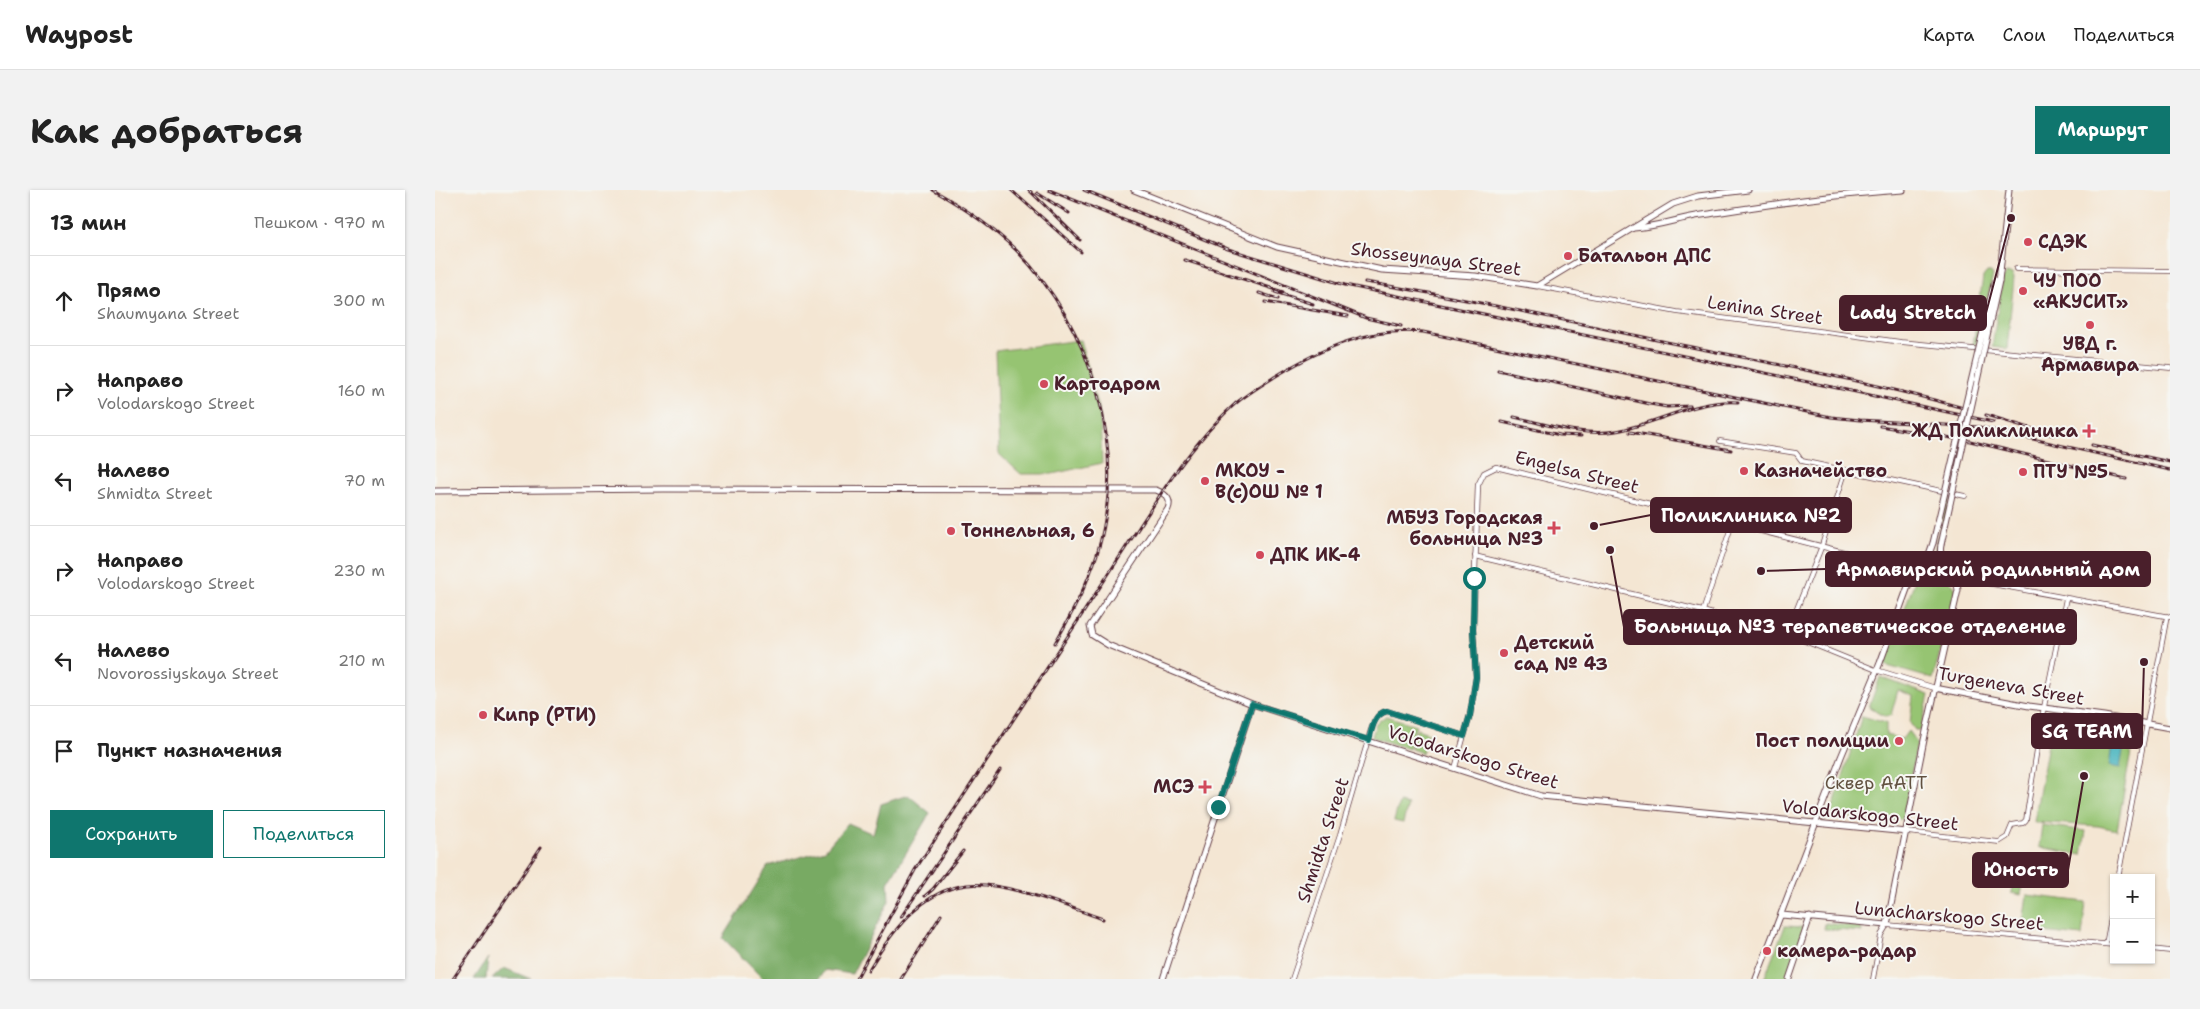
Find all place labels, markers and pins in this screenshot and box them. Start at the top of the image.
place label: СДЭК [2038,230,2088,254]
marker: СДЭК [2022,236,2034,248]
place label: Батальон ДПС [1578,244,1711,268]
marker: Батальон ДПС [1562,250,1574,262]
place label: ЧУ ПОО «АКУСИТ» [2033,269,2128,314]
marker: ЧУ ПОО «АКУСИТ» [2017,285,2029,297]
callout: Lady Stretch [1840,296,1986,330]
marker: УВД г. Армавира [2084,319,2096,331]
place label: УВД г. Армавира [2041,332,2140,377]
place label: Картодром [1054,372,1160,396]
marker: Картодром [1038,378,1050,390]
place label: ЖД Поликлиника [1911,419,2079,443]
marker: ЖД Поликлиника [2082,424,2096,438]
place label: МКОУ - В(с)ОШ № 1 [1215,459,1323,504]
place label: Казначейство [1754,459,1887,483]
place label: ПТУ №5 [2033,460,2108,484]
marker: Казначейство [1738,465,1750,477]
marker: ПТУ №5 [2017,466,2029,478]
marker: МКОУ - В(с)ОШ № 1 [1199,475,1211,487]
callout: Поликлиника №2 [1651,498,1851,532]
place label: МБУЗ Городская больница №3 [1386,506,1543,551]
place label: Тоннельная, 6 [961,519,1095,543]
marker: МБУЗ Городская больница №3 [1547,521,1561,535]
marker: Тоннельная, 6 [945,525,957,537]
place label: ДПК ИК-4 [1270,543,1361,567]
marker: ДПК ИК-4 [1254,549,1266,561]
callout: Армавирский родильный дом [1826,552,2150,586]
callout: Больница №3 терапевтическое отделение [1624,610,2076,644]
place label: Детский сад № 43 [1514,631,1608,676]
marker: Детский сад № 43 [1498,647,1510,659]
place label: Кипр (РТИ) [493,703,596,727]
marker: Кипр (РТИ) [477,709,489,721]
callout: SG TEAM [2032,714,2142,748]
place label: Пост полиции [1755,729,1890,753]
marker: Пост полиции [1893,735,1905,747]
place label: МСЭ [1153,775,1195,799]
marker: МСЭ [1198,780,1212,794]
callout: Юность [1973,853,2068,887]
place label: камера-радар [1777,939,1917,963]
marker: камера-радар [1761,945,1773,957]

